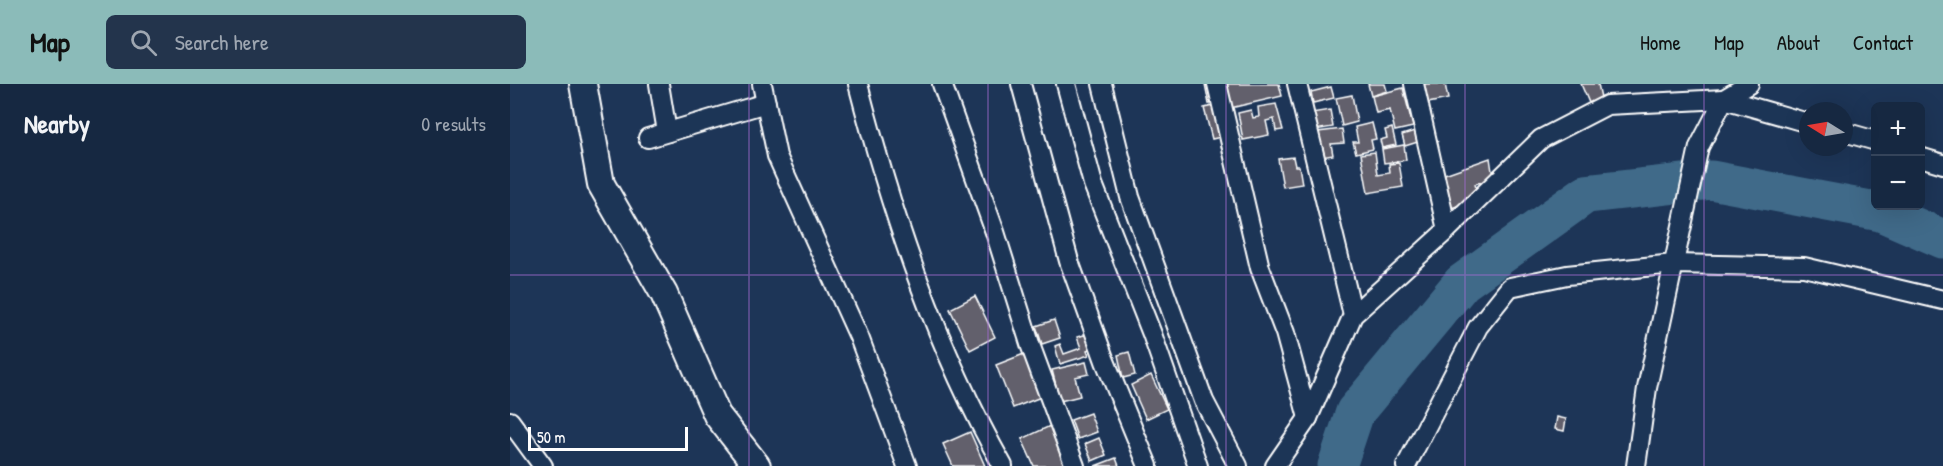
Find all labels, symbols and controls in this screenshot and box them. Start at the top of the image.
search box [106,15,526,69]
text: Map [30,23,70,61]
icon: search [127,26,160,59]
text: Search here [175,27,269,57]
text: Home [1640,28,1681,57]
text: Map [1714,28,1744,57]
text: About [1777,28,1820,57]
text: Contact [1853,28,1913,57]
north arrow [1799,102,1853,156]
map controls [1871,102,1925,210]
button: + [1871,102,1925,156]
text: Nearby [24,106,90,141]
text: 0 results [421,110,486,137]
button: − [1871,156,1925,210]
scale bar [528,424,688,452]
text: 50 m [537,426,566,448]

